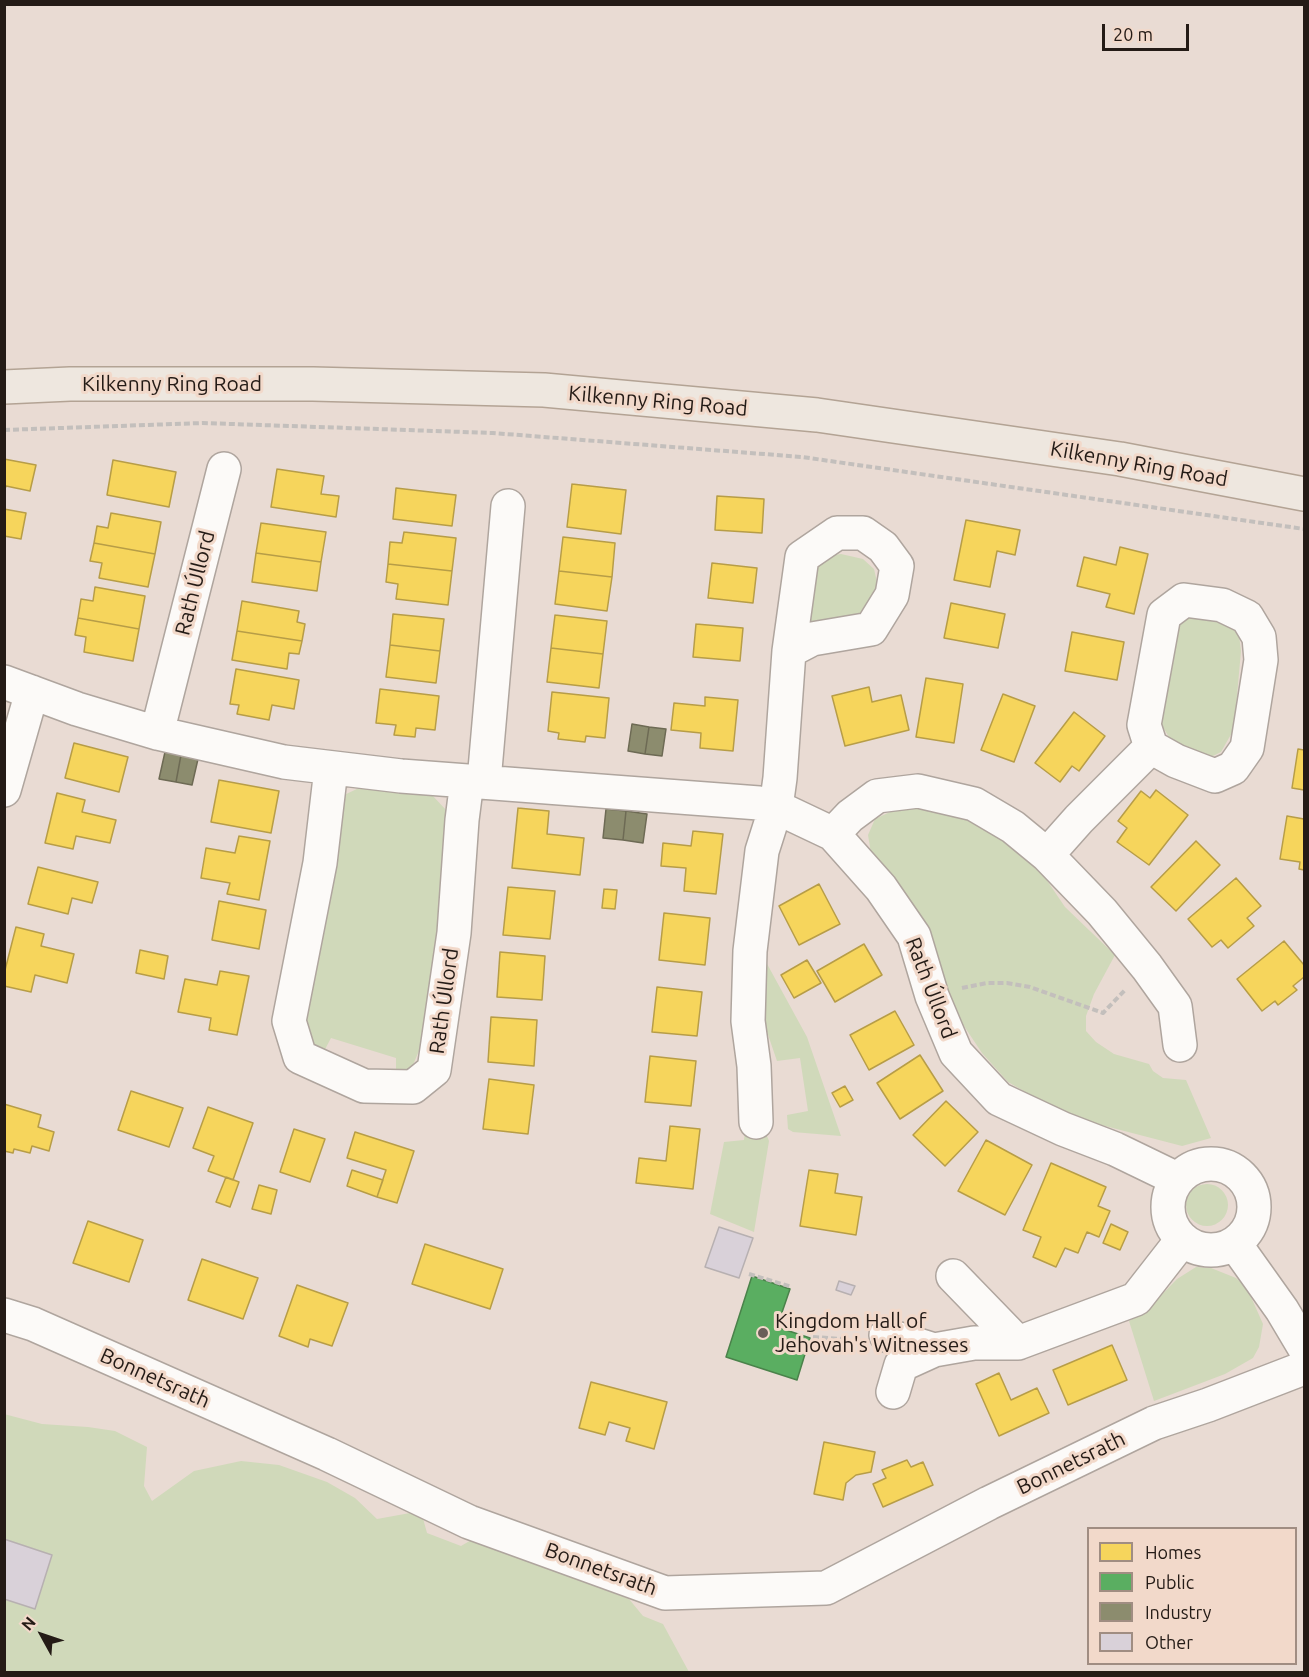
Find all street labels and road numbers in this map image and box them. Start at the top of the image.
street label: Kilkenny Ring Road [82,371,262,397]
street label: Kilkenny Ring Road [567,381,749,421]
street label: Kilkenny Ring Road [1048,436,1230,492]
street label: Rath Úllord [170,528,220,638]
street label: Rath Úllord [900,934,962,1042]
street label: Rath Úllord [424,946,464,1056]
street label: Bonnetsrath [96,1343,214,1413]
street label: Bonnetsrath [1013,1426,1129,1500]
street label: Bonnetsrath [541,1537,661,1601]

